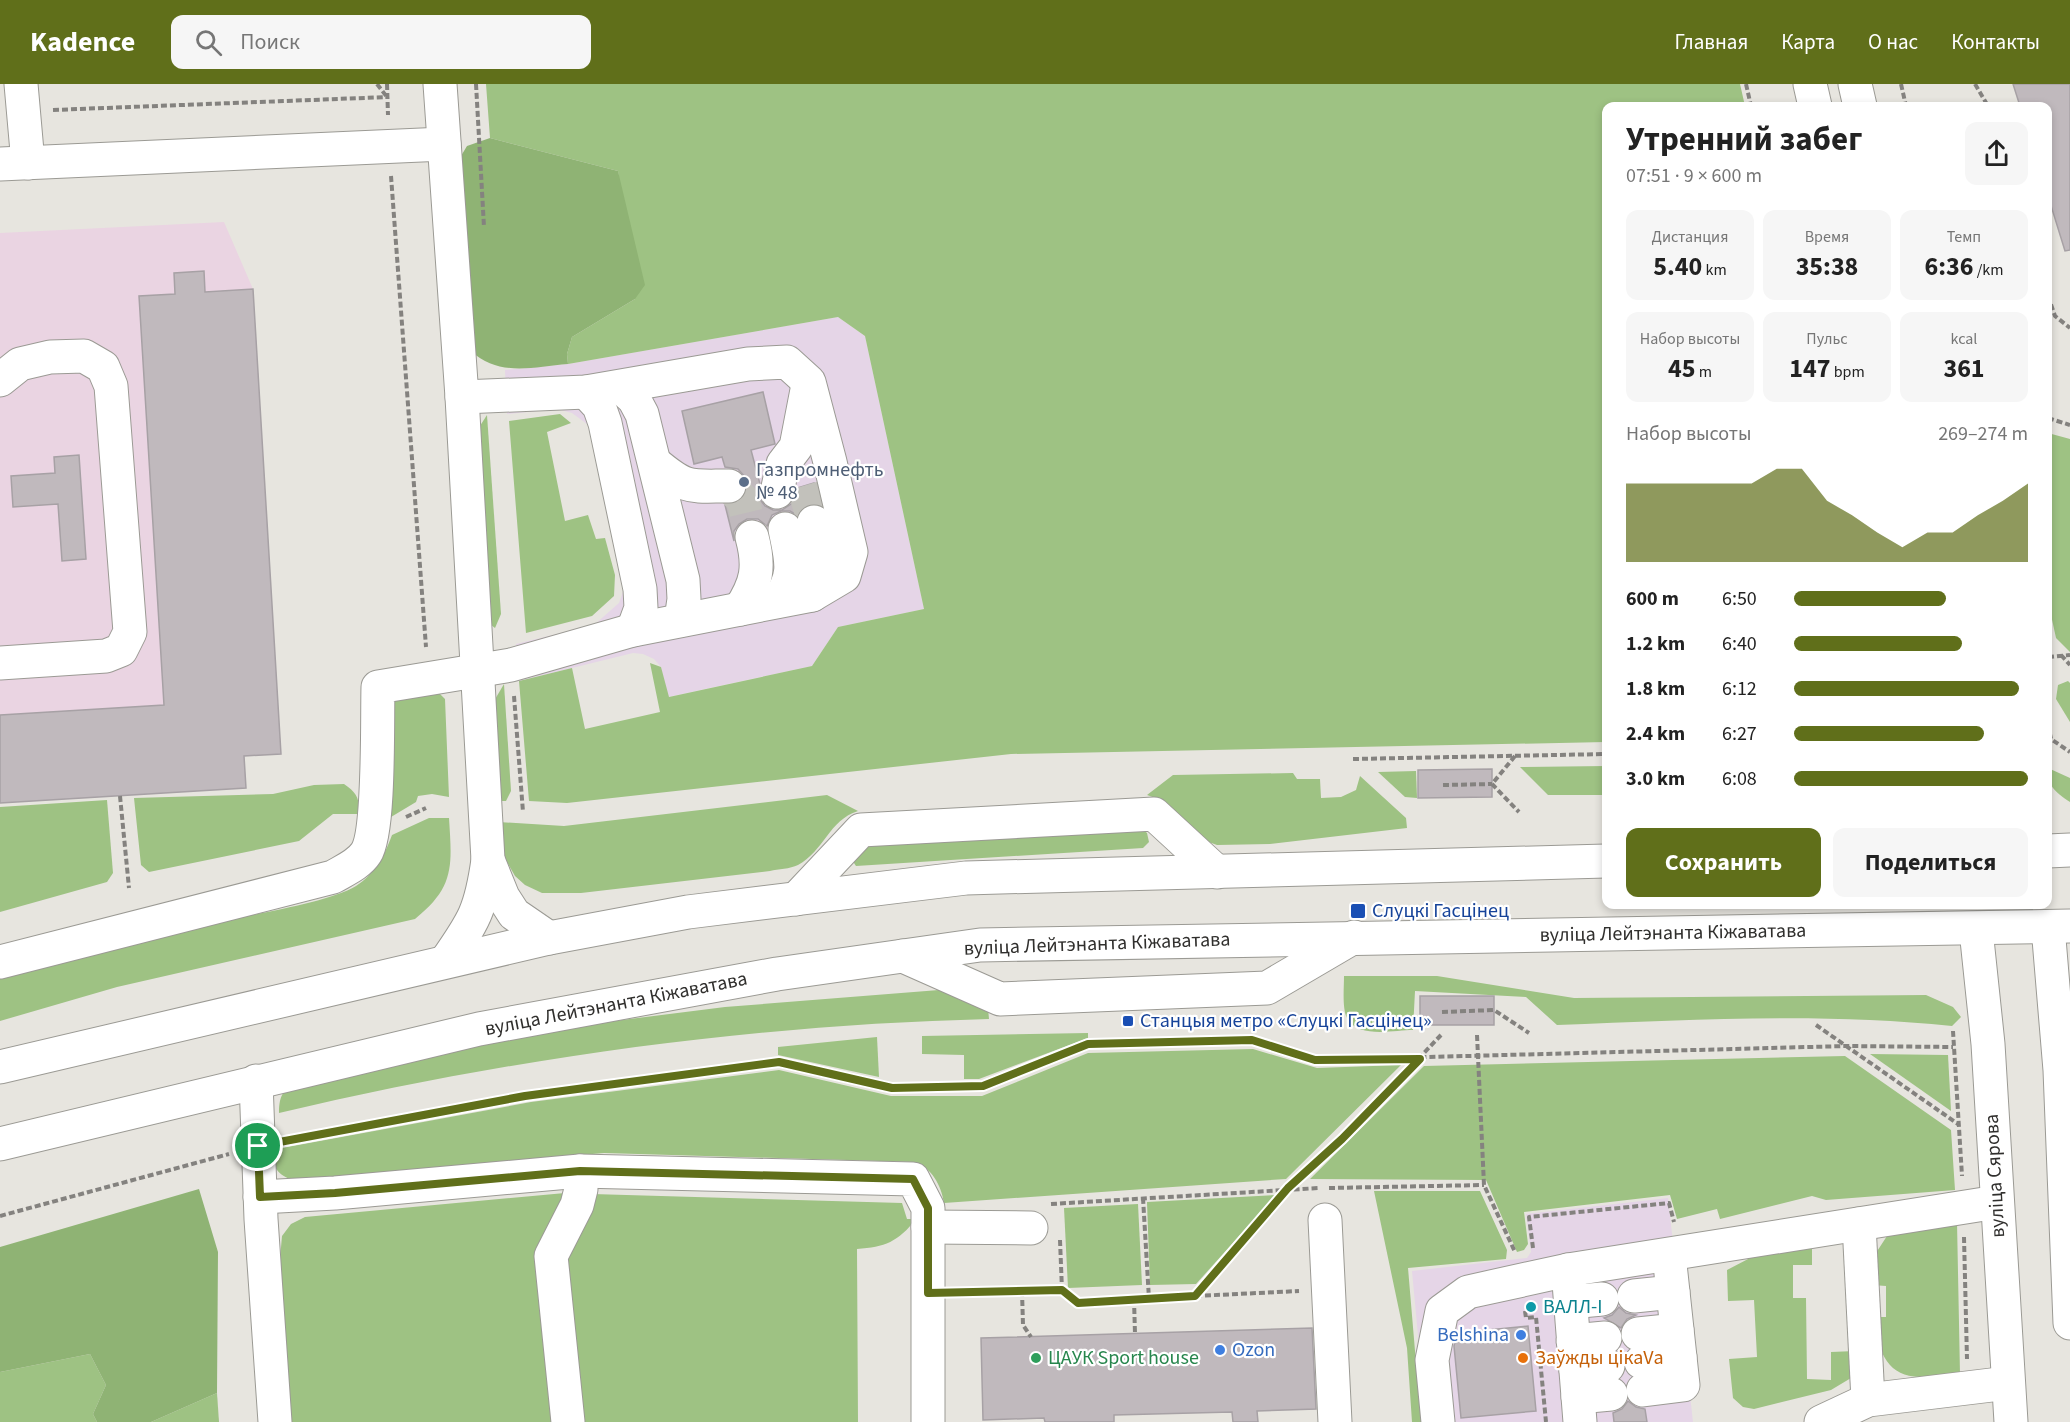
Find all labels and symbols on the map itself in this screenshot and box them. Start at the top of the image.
place label: Газпромнефть № 48 [756,456,883,507]
marker: Газпромнефть № 48 [737,475,751,489]
place label: Слуцкі Гасцінец [1372,897,1509,925]
marker: Слуцкі Гасцінец [1349,902,1367,920]
street label: вуліца Лейтэнанта Кіжаватава [1539,917,1807,949]
street label: вуліца Лейтэнанта Кіжаватава [963,925,1231,963]
street label: вуліца Лейтэнанта Кіжаватава [482,965,750,1043]
place label: Станцыя метро «Слуцкі Гасцінец» [1140,1007,1432,1035]
marker: Станцыя метро «Слуцкі Гасцінец» [1121,1014,1135,1028]
street label: вуліца Сярова [1978,1113,2012,1239]
pin [232,1120,283,1171]
place label: ВАЛЛ-І [1543,1293,1602,1321]
marker: ВАЛЛ-І [1524,1300,1538,1314]
place label: Belshina [1437,1321,1509,1349]
marker: Belshina [1514,1328,1528,1342]
place label: Ozon [1232,1336,1275,1364]
marker: Ozon [1213,1343,1227,1357]
place label: ЦАУК Sport house [1048,1344,1199,1372]
place label: Заўжды цікаVа [1535,1344,1664,1372]
marker: ЦАУК Sport house [1029,1351,1043,1365]
marker: Заўжды цікаVа [1516,1351,1530,1365]

